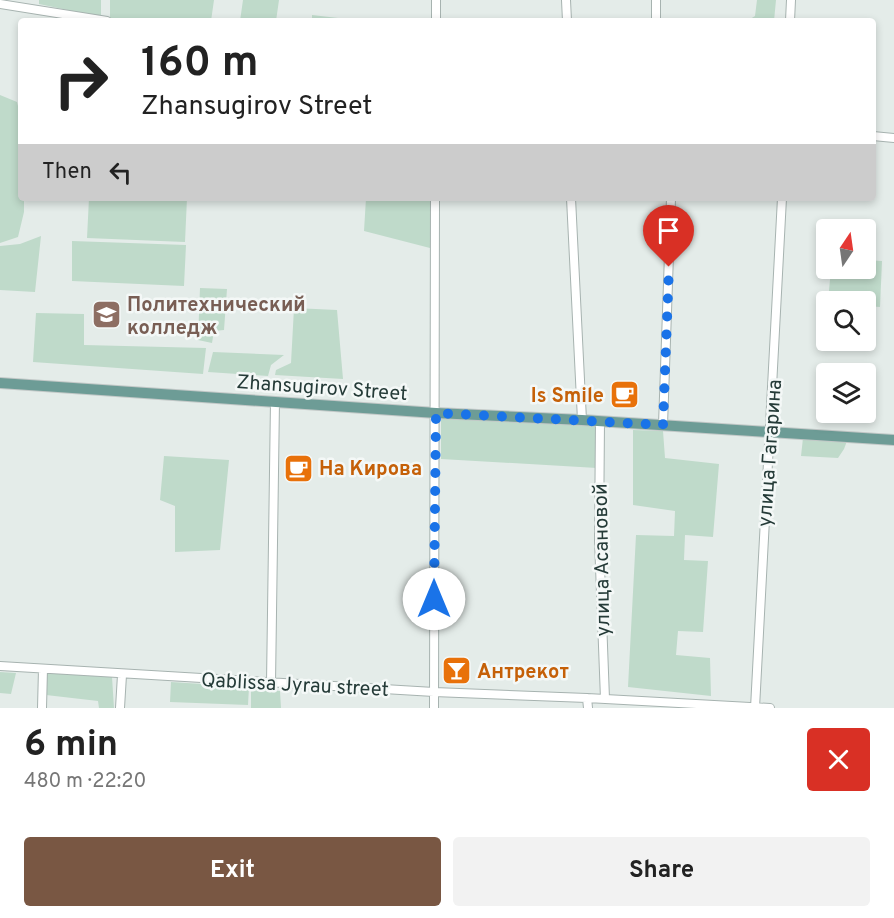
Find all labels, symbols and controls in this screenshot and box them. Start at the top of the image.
text: 160 m [141,38,259,91]
icon: right [42,42,120,120]
text: Zhansugirov Street [141,90,372,124]
icon: left [104,156,137,189]
text: Then [42,159,92,186]
pin [643,205,694,267]
icon: arrive [652,214,685,247]
north arrow [816,219,876,279]
map controls [816,219,876,423]
button: search [816,291,876,351]
place label: Политехнический колледж [127,293,306,342]
school or university icon: Политехнический колледж [90,299,122,331]
button: layers [816,363,876,423]
street label: Zhansugirov Street [235,370,408,408]
street label: улица Гагарина [753,378,789,528]
cafe icon: Is Smile [609,379,641,411]
place label: Is Smile [531,384,604,410]
cafe icon: На Кирова [282,452,314,484]
place label: На Кирова [319,457,422,483]
street label: улица Асановой [589,483,617,637]
position arrow [402,567,466,631]
bar icon: Антрекот [440,655,472,687]
place label: Антрекот [477,660,569,686]
street label: Qablissa Jyrau street [200,668,390,704]
text: 6 min [24,723,118,769]
button: close [807,728,870,791]
text: 480 m · 22:20 [24,769,146,795]
button: Exit [24,837,441,906]
button: Share [453,837,870,906]

